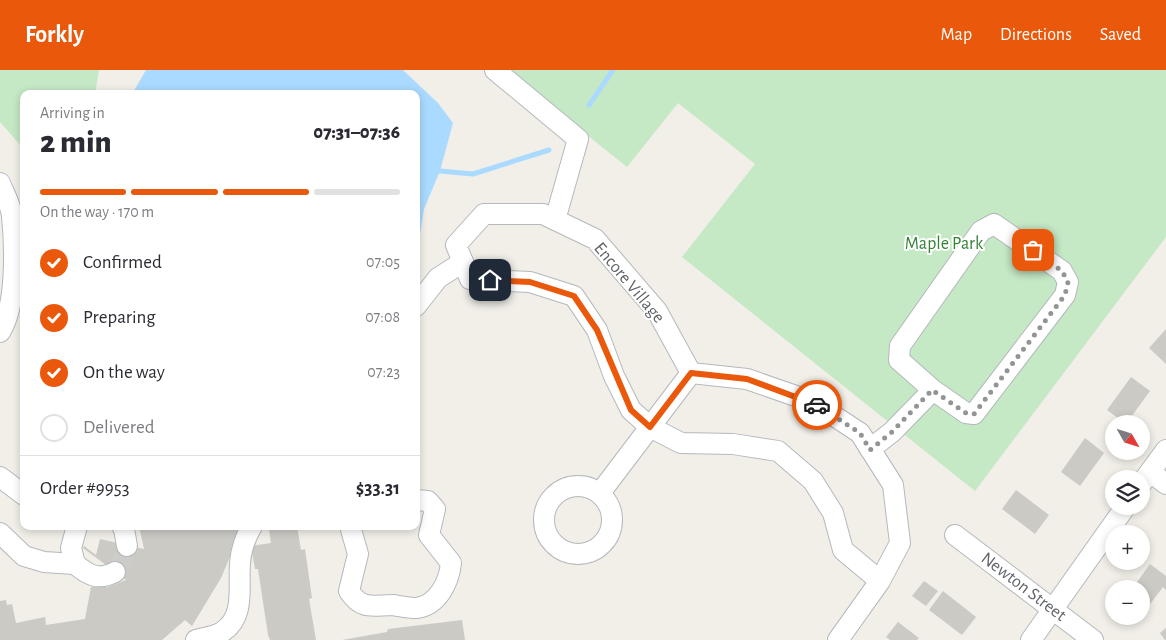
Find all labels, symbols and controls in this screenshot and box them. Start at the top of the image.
text: Forkly [25,23,84,47]
text: Map [941,26,972,44]
text: Directions [1000,26,1072,44]
text: Saved [1100,26,1141,44]
text: Arriving in [40,105,105,121]
text: 07:31–07:36 [313,123,400,142]
text: 2 min [40,126,112,158]
text: On the way · 170 m [40,204,154,220]
pin [1012,229,1054,271]
park label: Maple Park [905,235,984,253]
icon: bag [1019,236,1047,264]
street label: Encore Village [590,239,668,327]
icon: check [40,249,68,277]
text: Confirmed [83,253,162,272]
text: 07:05 [366,254,400,270]
pin [469,259,511,301]
icon: home [476,266,504,294]
icon: check [40,304,68,332]
text: Preparing [83,308,156,327]
text: 07:08 [365,309,400,325]
icon: check [40,359,68,387]
text: On the way [83,363,165,382]
text: 07:23 [367,364,400,380]
courier [792,380,842,430]
icon: car [803,391,831,419]
north arrow [1105,415,1150,460]
map controls [1105,415,1150,625]
text: Delivered [83,418,155,437]
button: layers [1105,470,1150,515]
text: Order #9953 [40,479,130,498]
text: $33.31 [356,479,400,498]
button: + [1105,525,1150,570]
street label: Newton Street [978,549,1069,625]
button: − [1105,580,1150,625]

